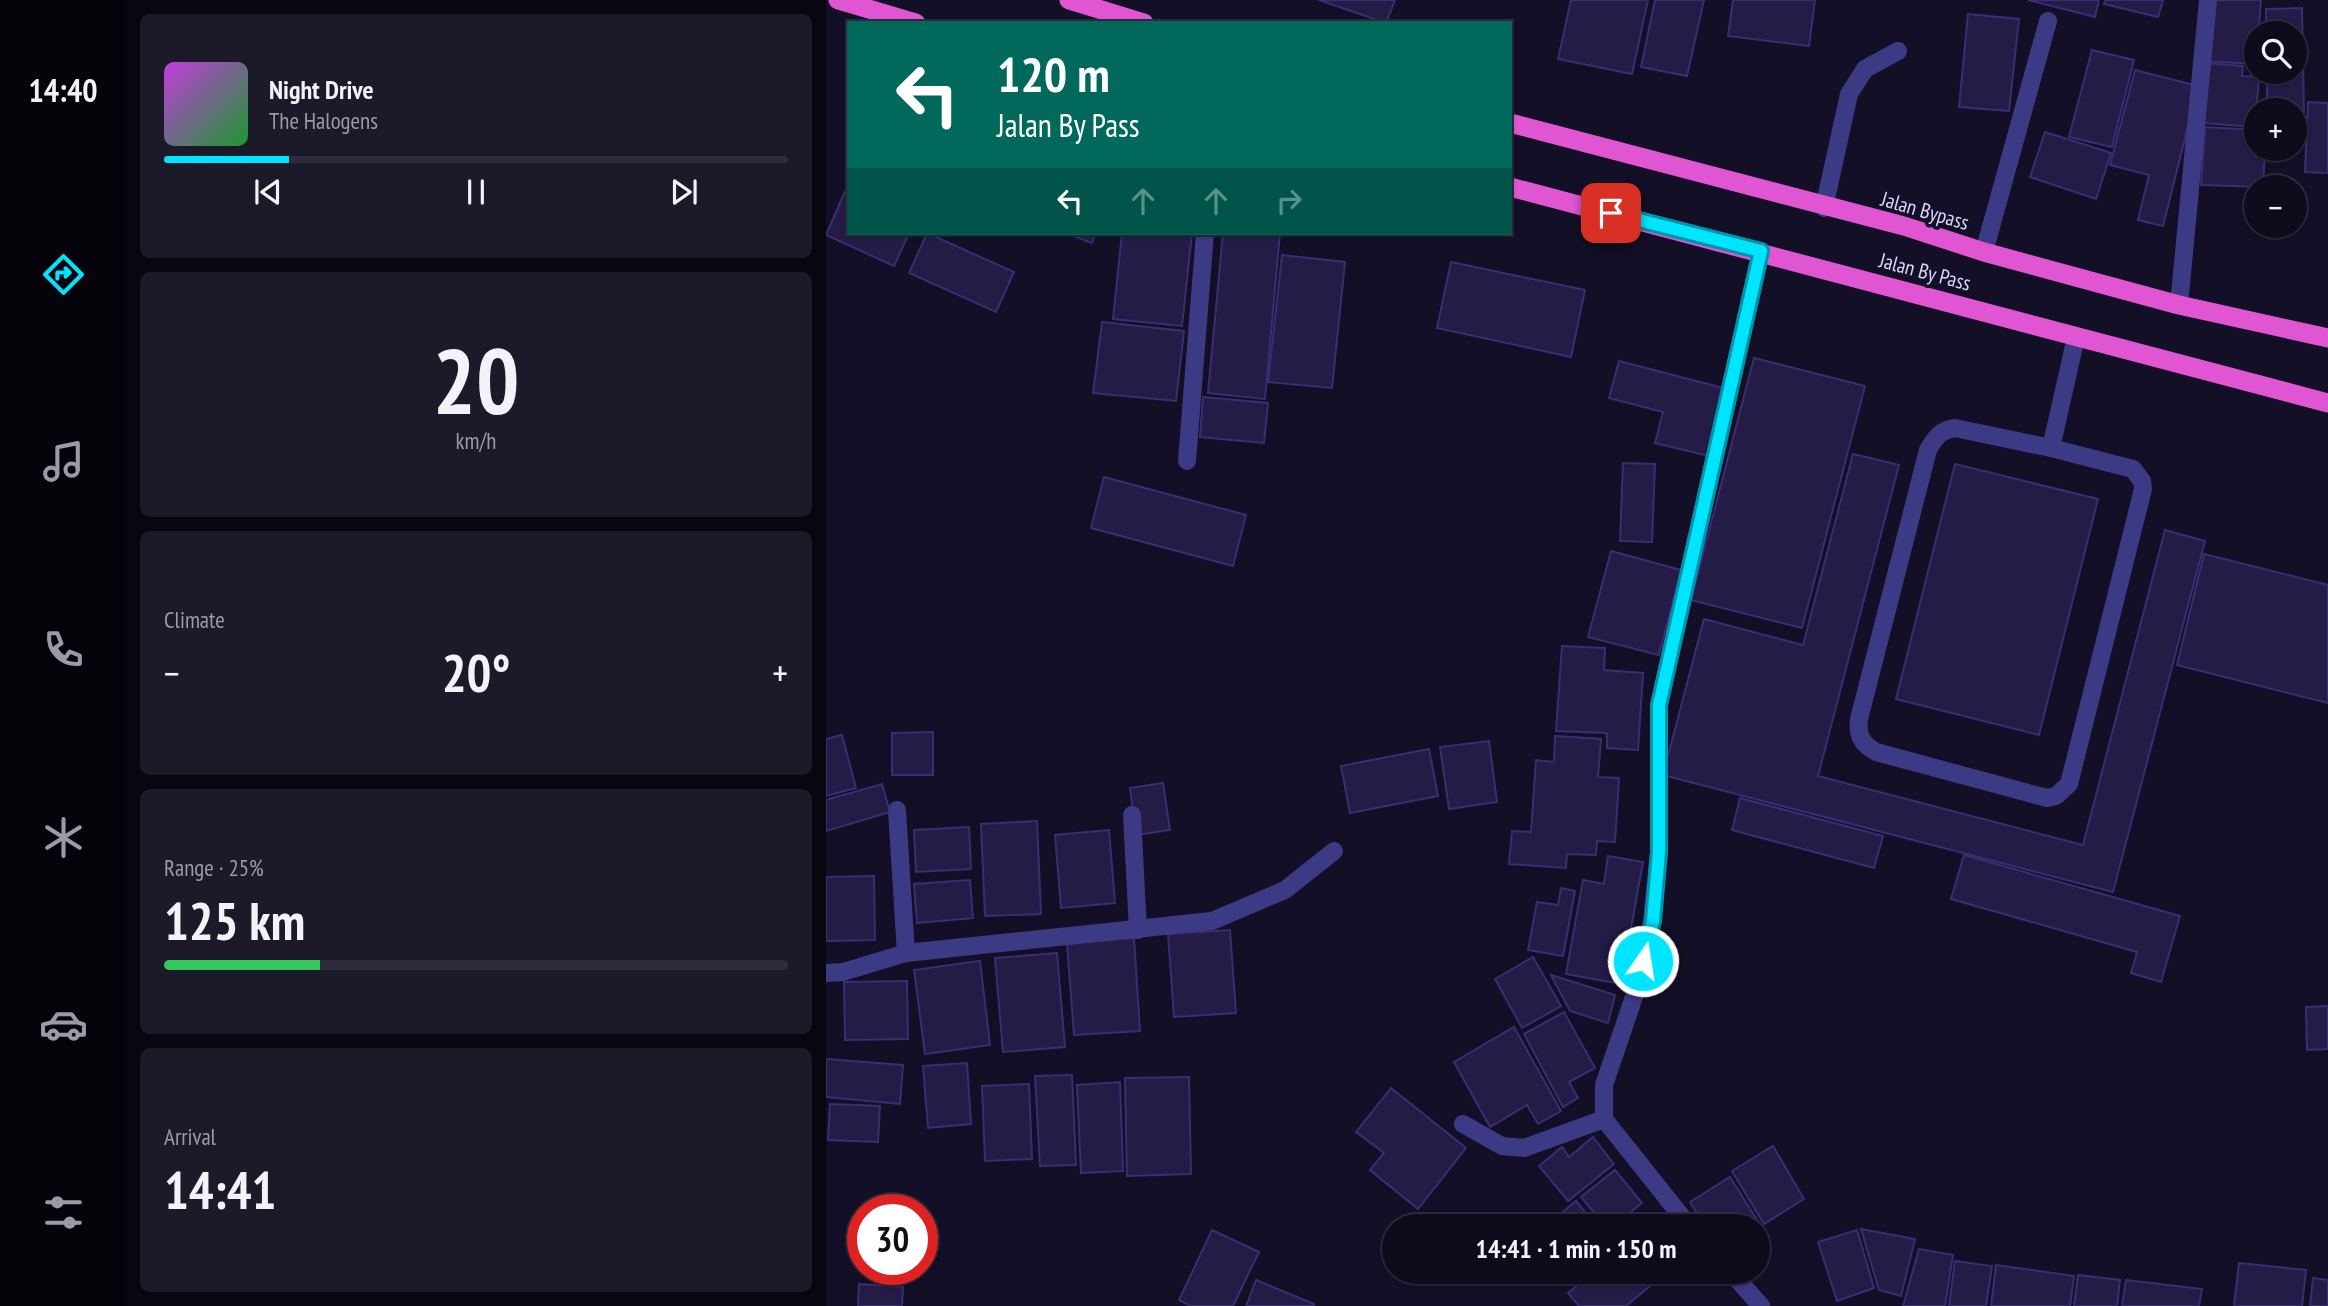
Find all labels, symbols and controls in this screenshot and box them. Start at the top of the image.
map controls [2244,21,2307,238]
button: search [2244,21,2307,84]
text: 120 m [997,42,1110,106]
icon: left [882,49,973,140]
text: 14:40 [28,69,98,111]
text: Night Drive [269,73,374,106]
button: + [2244,98,2307,161]
text: Jalan By Pass [997,104,1140,146]
text: The Halogens [269,106,378,135]
icon: previous [249,173,287,211]
icon: pause [457,173,495,211]
icon: next [665,173,703,211]
button: − [2244,175,2307,238]
icon: left [1051,182,1089,220]
icon: ahead [1124,182,1162,220]
icon: ahead [1197,182,1235,220]
icon: right [1270,182,1308,220]
pin [1581,183,1641,243]
street label: Jalan Bypass [1877,185,1972,236]
icon: arrive [1592,194,1630,232]
street label: Jalan By Pass [1875,246,1974,297]
icon: directions [39,250,88,299]
text: 20 [433,321,520,439]
text: km/h [456,426,496,455]
icon: music [39,437,88,486]
text: Climate [164,605,225,634]
icon: phone [39,625,88,674]
text: 20° [442,639,510,706]
text: − [164,648,180,697]
text: + [772,648,788,697]
icon: climate [39,813,88,862]
text: Range · 25% [164,853,264,882]
text: 125 km [164,887,305,954]
position arrow [1606,924,1680,998]
icon: car [39,1000,88,1049]
text: Arrival [164,1122,216,1151]
text: 14:41 [164,1156,276,1223]
icon: filters [39,1188,88,1237]
speed limit sign: 30 [847,1194,938,1285]
text: 14:41 · 1 min · 150 m [1476,1232,1676,1265]

